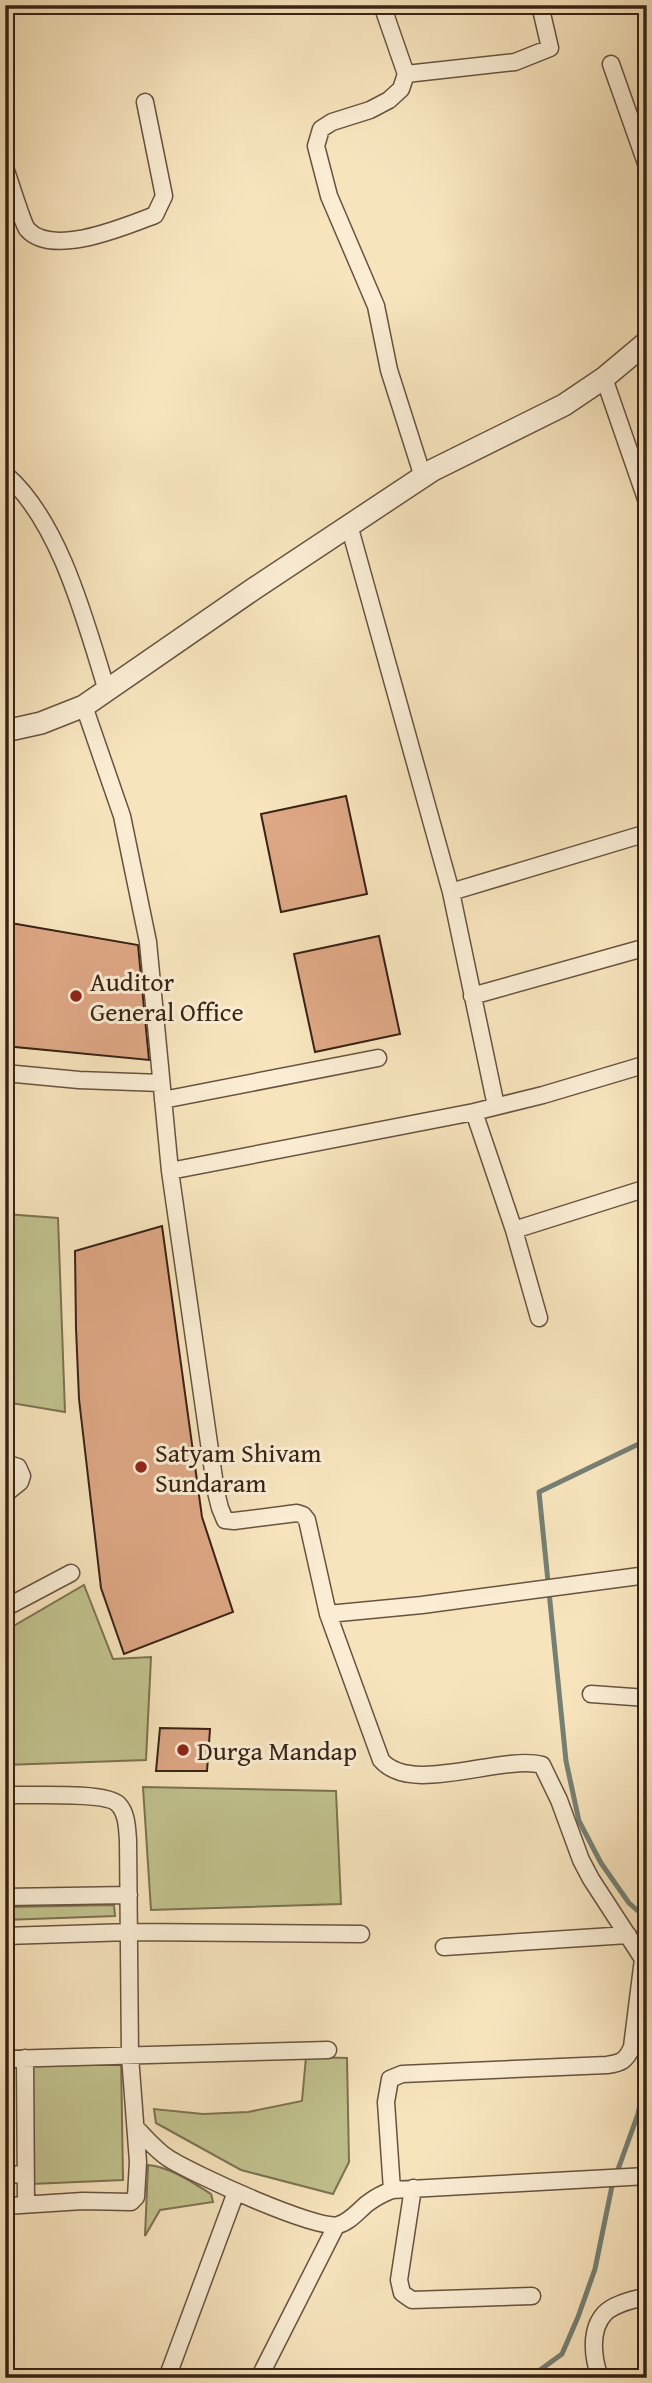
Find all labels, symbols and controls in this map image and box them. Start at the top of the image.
place label: Auditor General Office [90,962,244,1031]
marker: Auditor General Office [68,988,84,1004]
place label: Satyam Shivam Sundaram [155,1433,322,1502]
marker: Satyam Shivam Sundaram [133,1459,149,1475]
place label: Durga Mandap [197,1731,357,1770]
marker: Durga Mandap [175,1742,191,1758]

